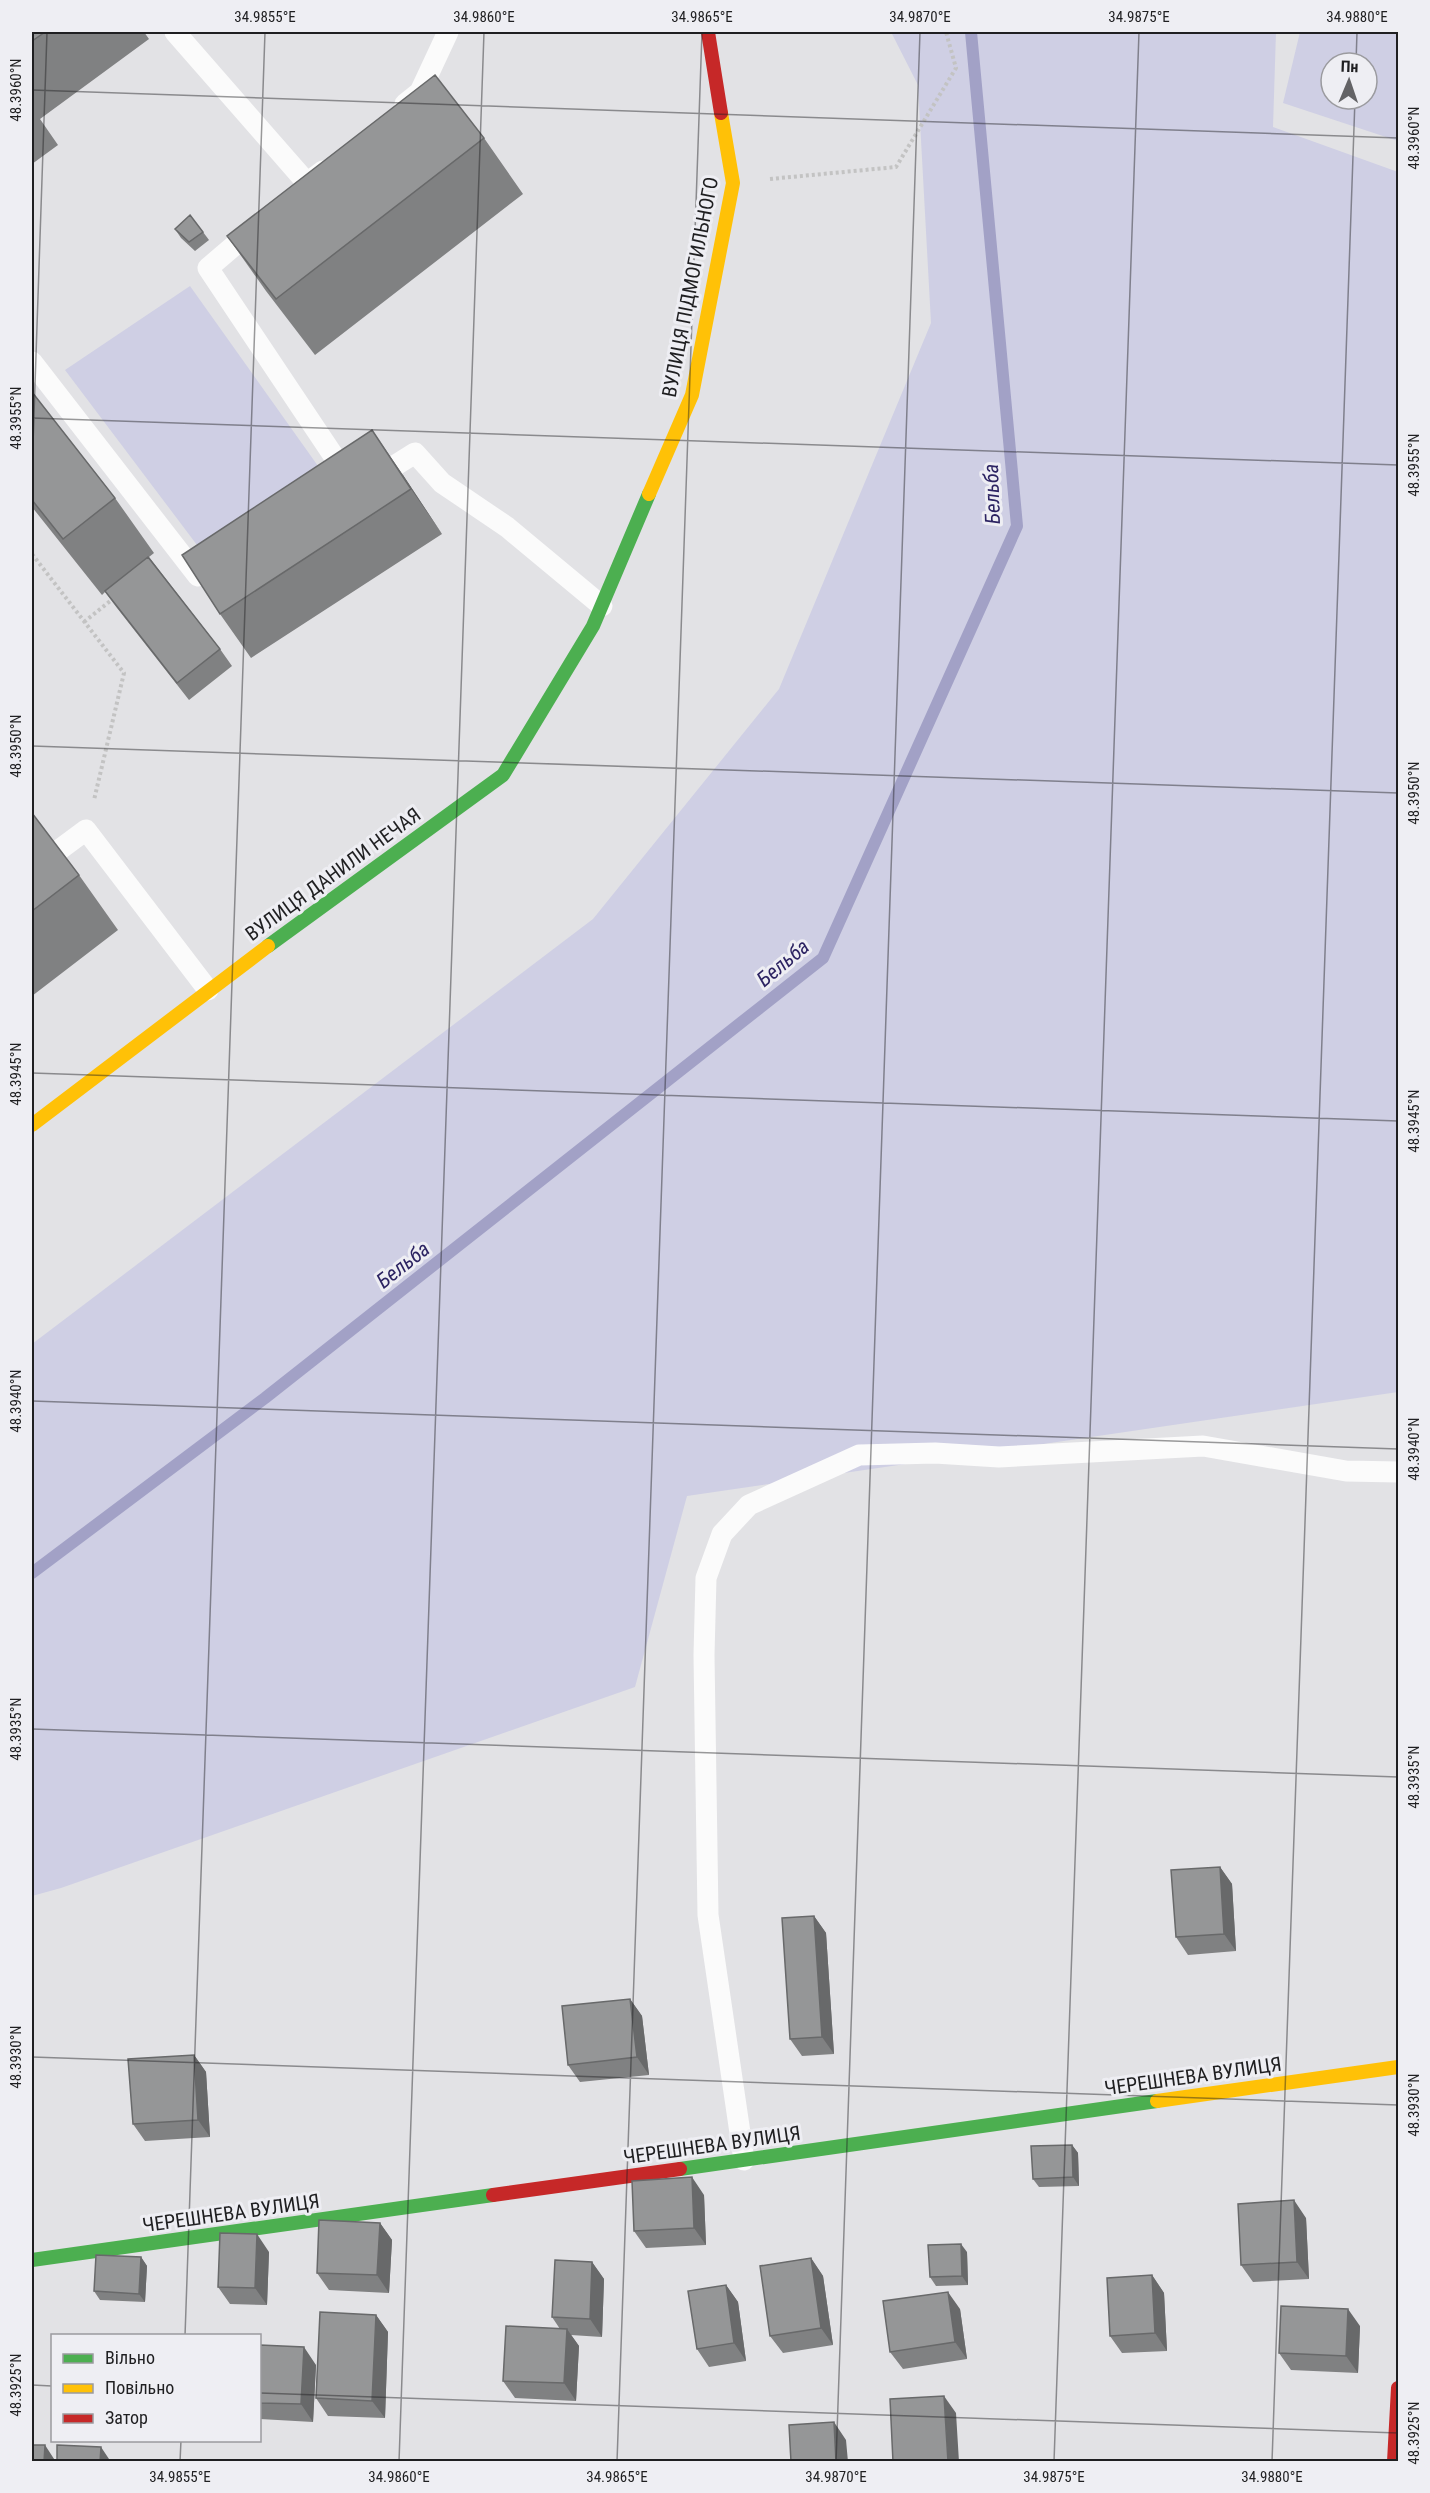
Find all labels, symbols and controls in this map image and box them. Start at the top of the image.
text: 34.9855°E [234,8,296,26]
text: 34.9860°E [453,8,515,26]
text: 34.9865°E [671,8,733,26]
text: 34.9870°E [889,8,951,26]
text: 34.9875°E [1108,8,1170,26]
text: 34.9880°E [1326,8,1388,26]
north arrow [1319,51,1379,111]
text: Пн [1340,57,1359,76]
text: 48.3960°N [7,58,25,122]
text: 48.3960°N [1405,106,1423,170]
street label: ВУЛИЦЯ ПІДМОГИЛЬНОГО [657,175,723,399]
text: 48.3955°N [7,386,25,450]
text: 48.3955°N [1405,433,1423,497]
water label: Бельба [979,463,1005,525]
text: 48.3950°N [7,714,25,778]
text: 48.3950°N [1405,761,1423,825]
street label: ВУЛИЦЯ ДАНИЛИ НЕЧАЯ [241,802,425,946]
water label: Бельба [752,934,814,992]
text: 48.3945°N [7,1042,25,1106]
text: 48.3945°N [1405,1089,1423,1153]
water label: Бельба [372,1237,434,1293]
text: 48.3940°N [7,1369,25,1433]
text: 48.3940°N [1405,1417,1423,1481]
text: 48.3935°N [7,1697,25,1761]
text: 48.3935°N [1405,1745,1423,1809]
text: 48.3930°N [7,2025,25,2089]
street label: ЧЕРЕШНЕВА ВУЛИЦЯ [1103,2052,1283,2100]
text: 48.3930°N [1405,2073,1423,2137]
street label: ЧЕРЕШНЕВА ВУЛИЦЯ [622,2121,802,2169]
street label: ЧЕРЕШНЕВА ВУЛИЦЯ [141,2189,321,2237]
legend [51,2334,261,2442]
text: Вільно [105,2347,155,2368]
text: 48.3925°N [7,2353,25,2417]
text: Повільно [105,2377,174,2398]
text: 48.3925°N [1405,2401,1423,2465]
text: Затор [105,2407,148,2428]
text: 34.9855°E [149,2468,211,2486]
text: 34.9860°E [368,2468,430,2486]
text: 34.9865°E [586,2468,648,2486]
text: 34.9870°E [805,2468,867,2486]
text: 34.9875°E [1023,2468,1085,2486]
text: 34.9880°E [1241,2468,1303,2486]

